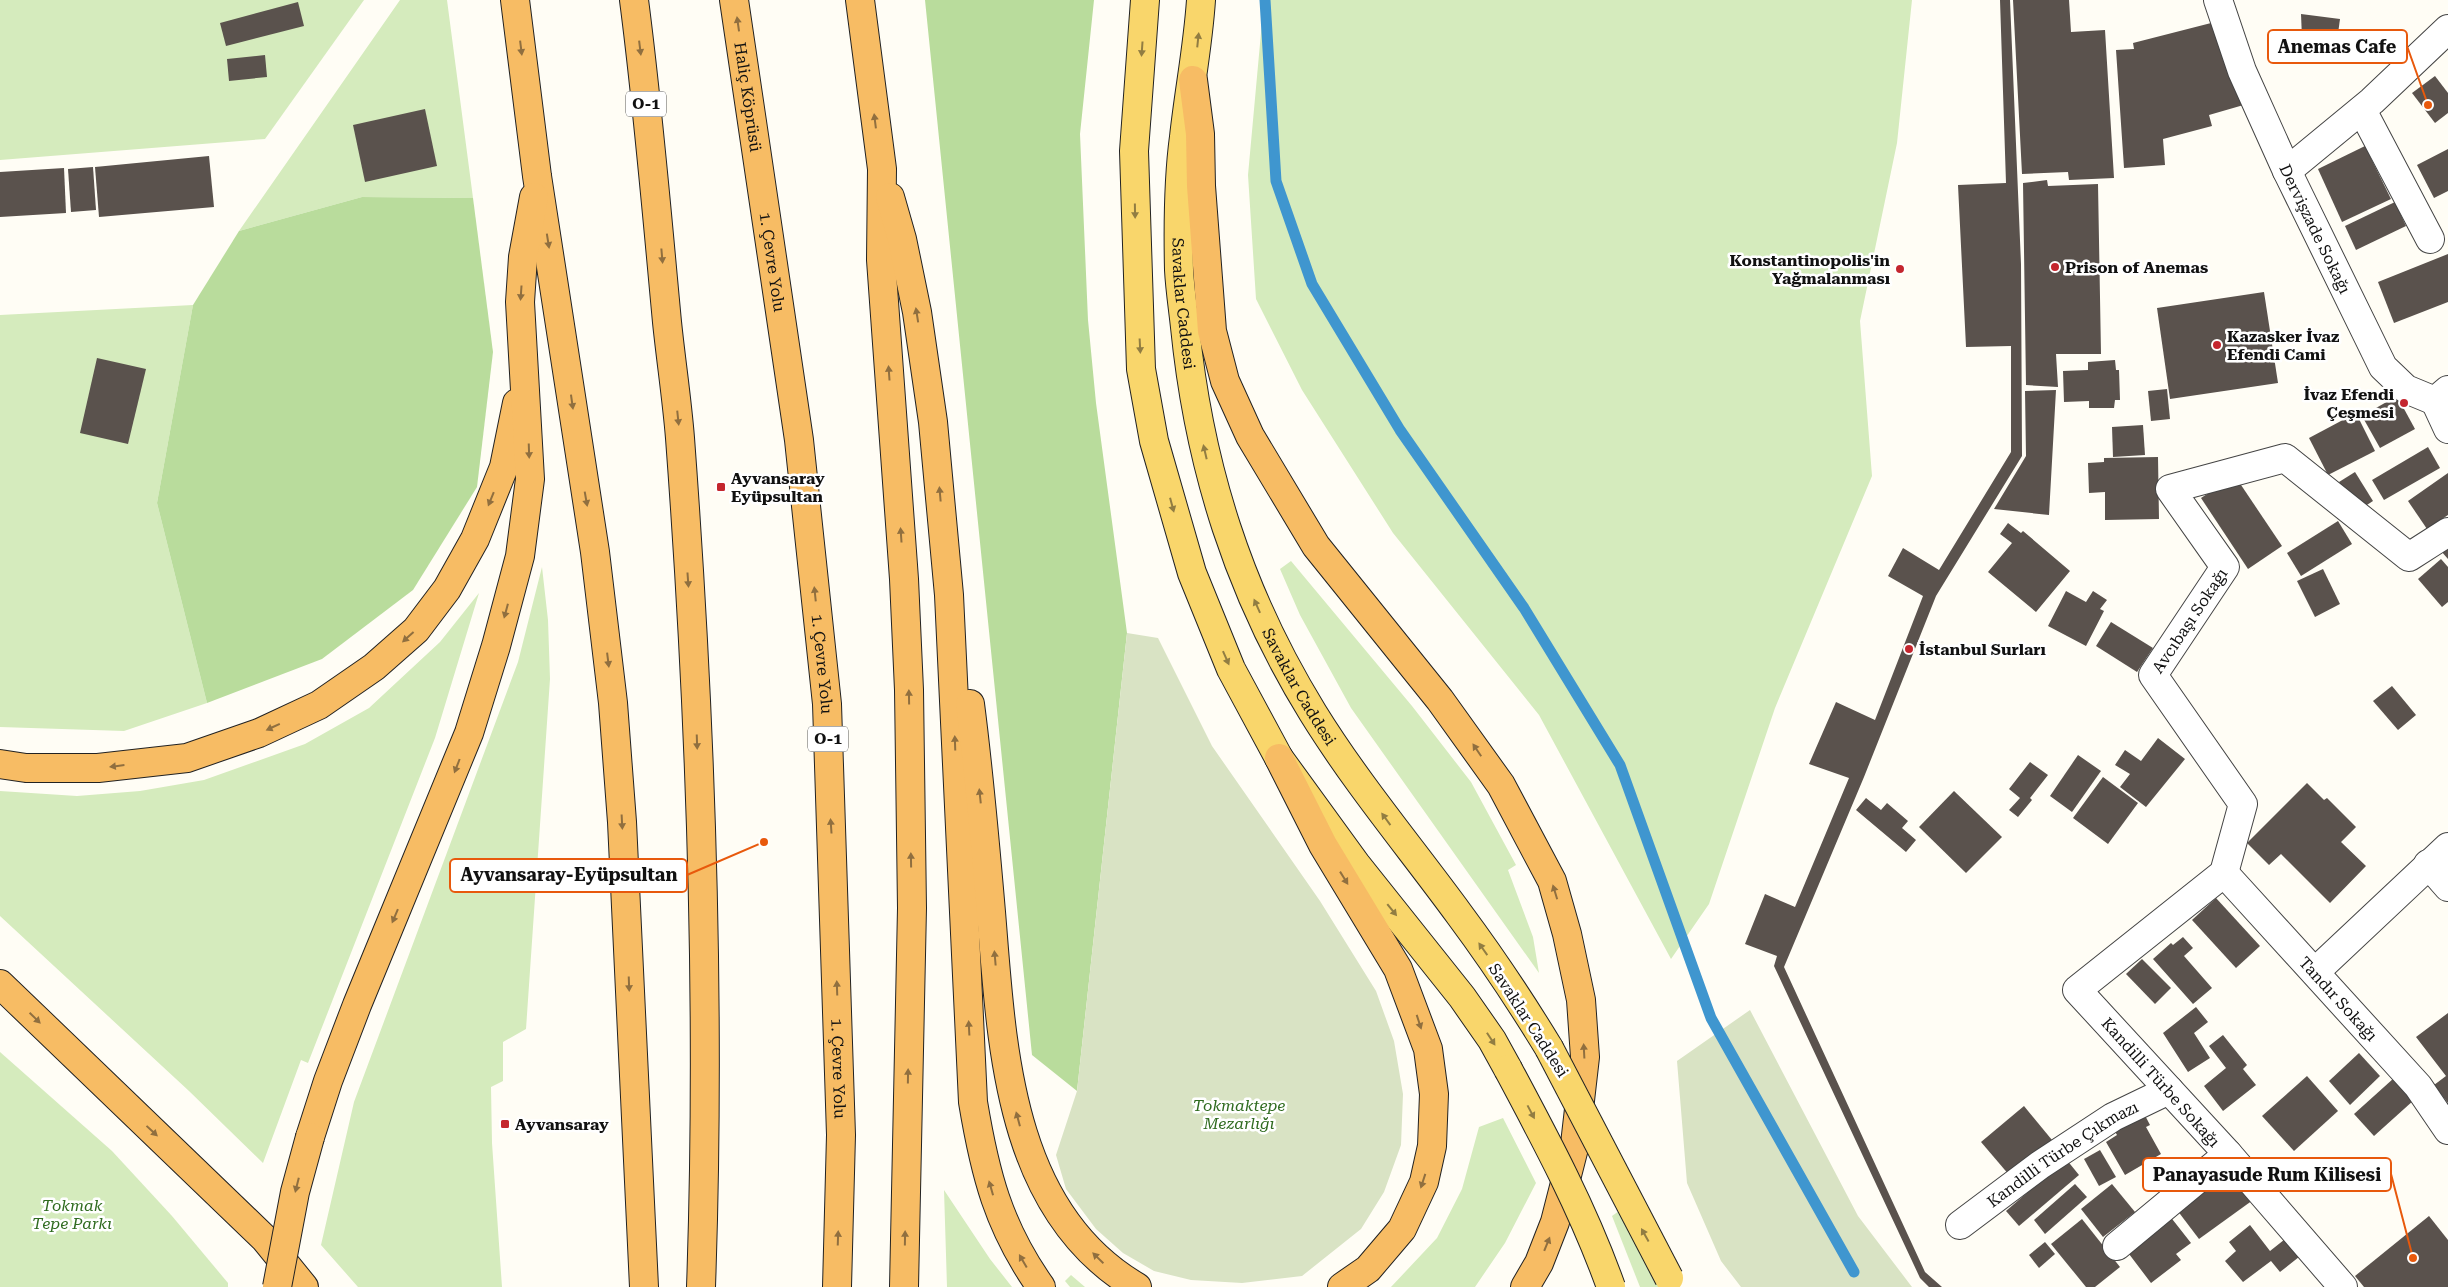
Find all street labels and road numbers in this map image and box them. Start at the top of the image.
street label: Haliç Köprüsü [730,41,765,153]
road number: O-1 [626,92,666,116]
street label: Dervişzade Sokağı [2275,161,2355,297]
street label: 1. Çevre Yolu [755,211,789,313]
street label: Savaklar Caddesi [1169,238,1199,371]
street label: Avcıbaşı Sokağı [2148,565,2231,677]
street label: 1. Çevre Yolu [808,613,836,714]
street label: Savaklar Caddesi [1258,625,1340,749]
road number: O-1 [808,726,848,752]
street label: Tandır Sokağı [2295,953,2381,1045]
street label: Savaklar Caddesi [1485,960,1572,1081]
street label: Kandilli Türbe Sokağı [2098,1014,2224,1151]
street label: 1. Çevre Yolu [827,1018,849,1119]
street label: Kandilli Türbe Çıkmazı [1983,1097,2141,1211]

